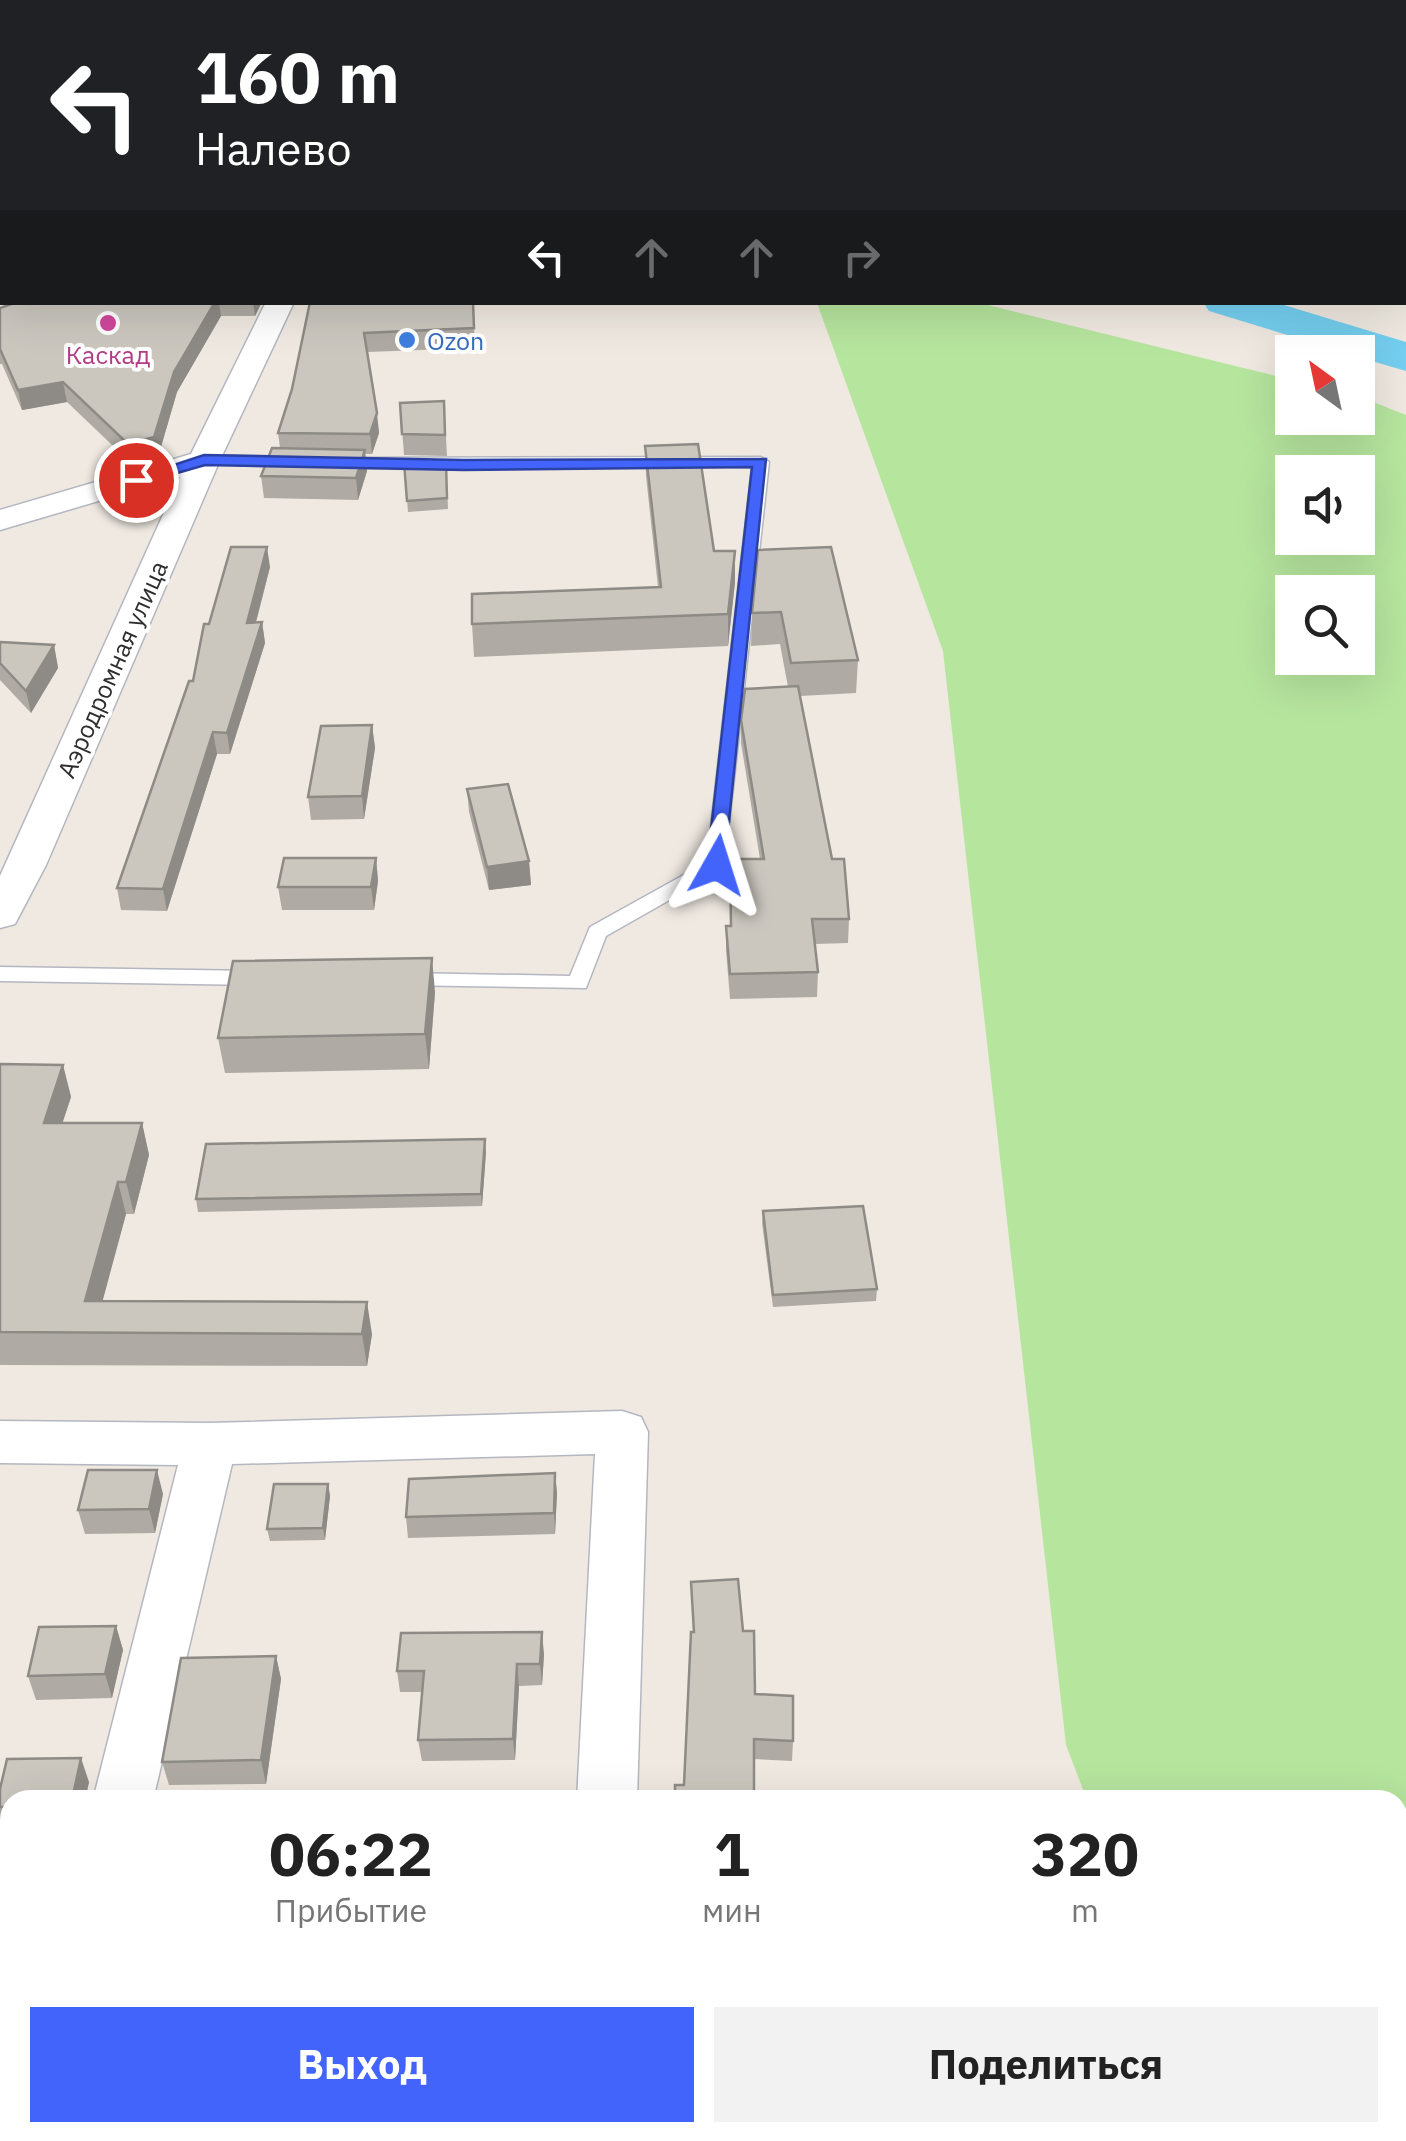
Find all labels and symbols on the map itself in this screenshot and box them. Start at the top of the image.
marker: Каскад [97,312,119,334]
place label: Ozon [427,324,484,357]
marker: Ozon [396,329,418,351]
north arrow [1275,335,1375,435]
place label: Каскад [66,338,150,371]
pin [94,438,179,523]
street label: Аэродромная улица [49,555,175,783]
position arrow [665,813,769,917]

